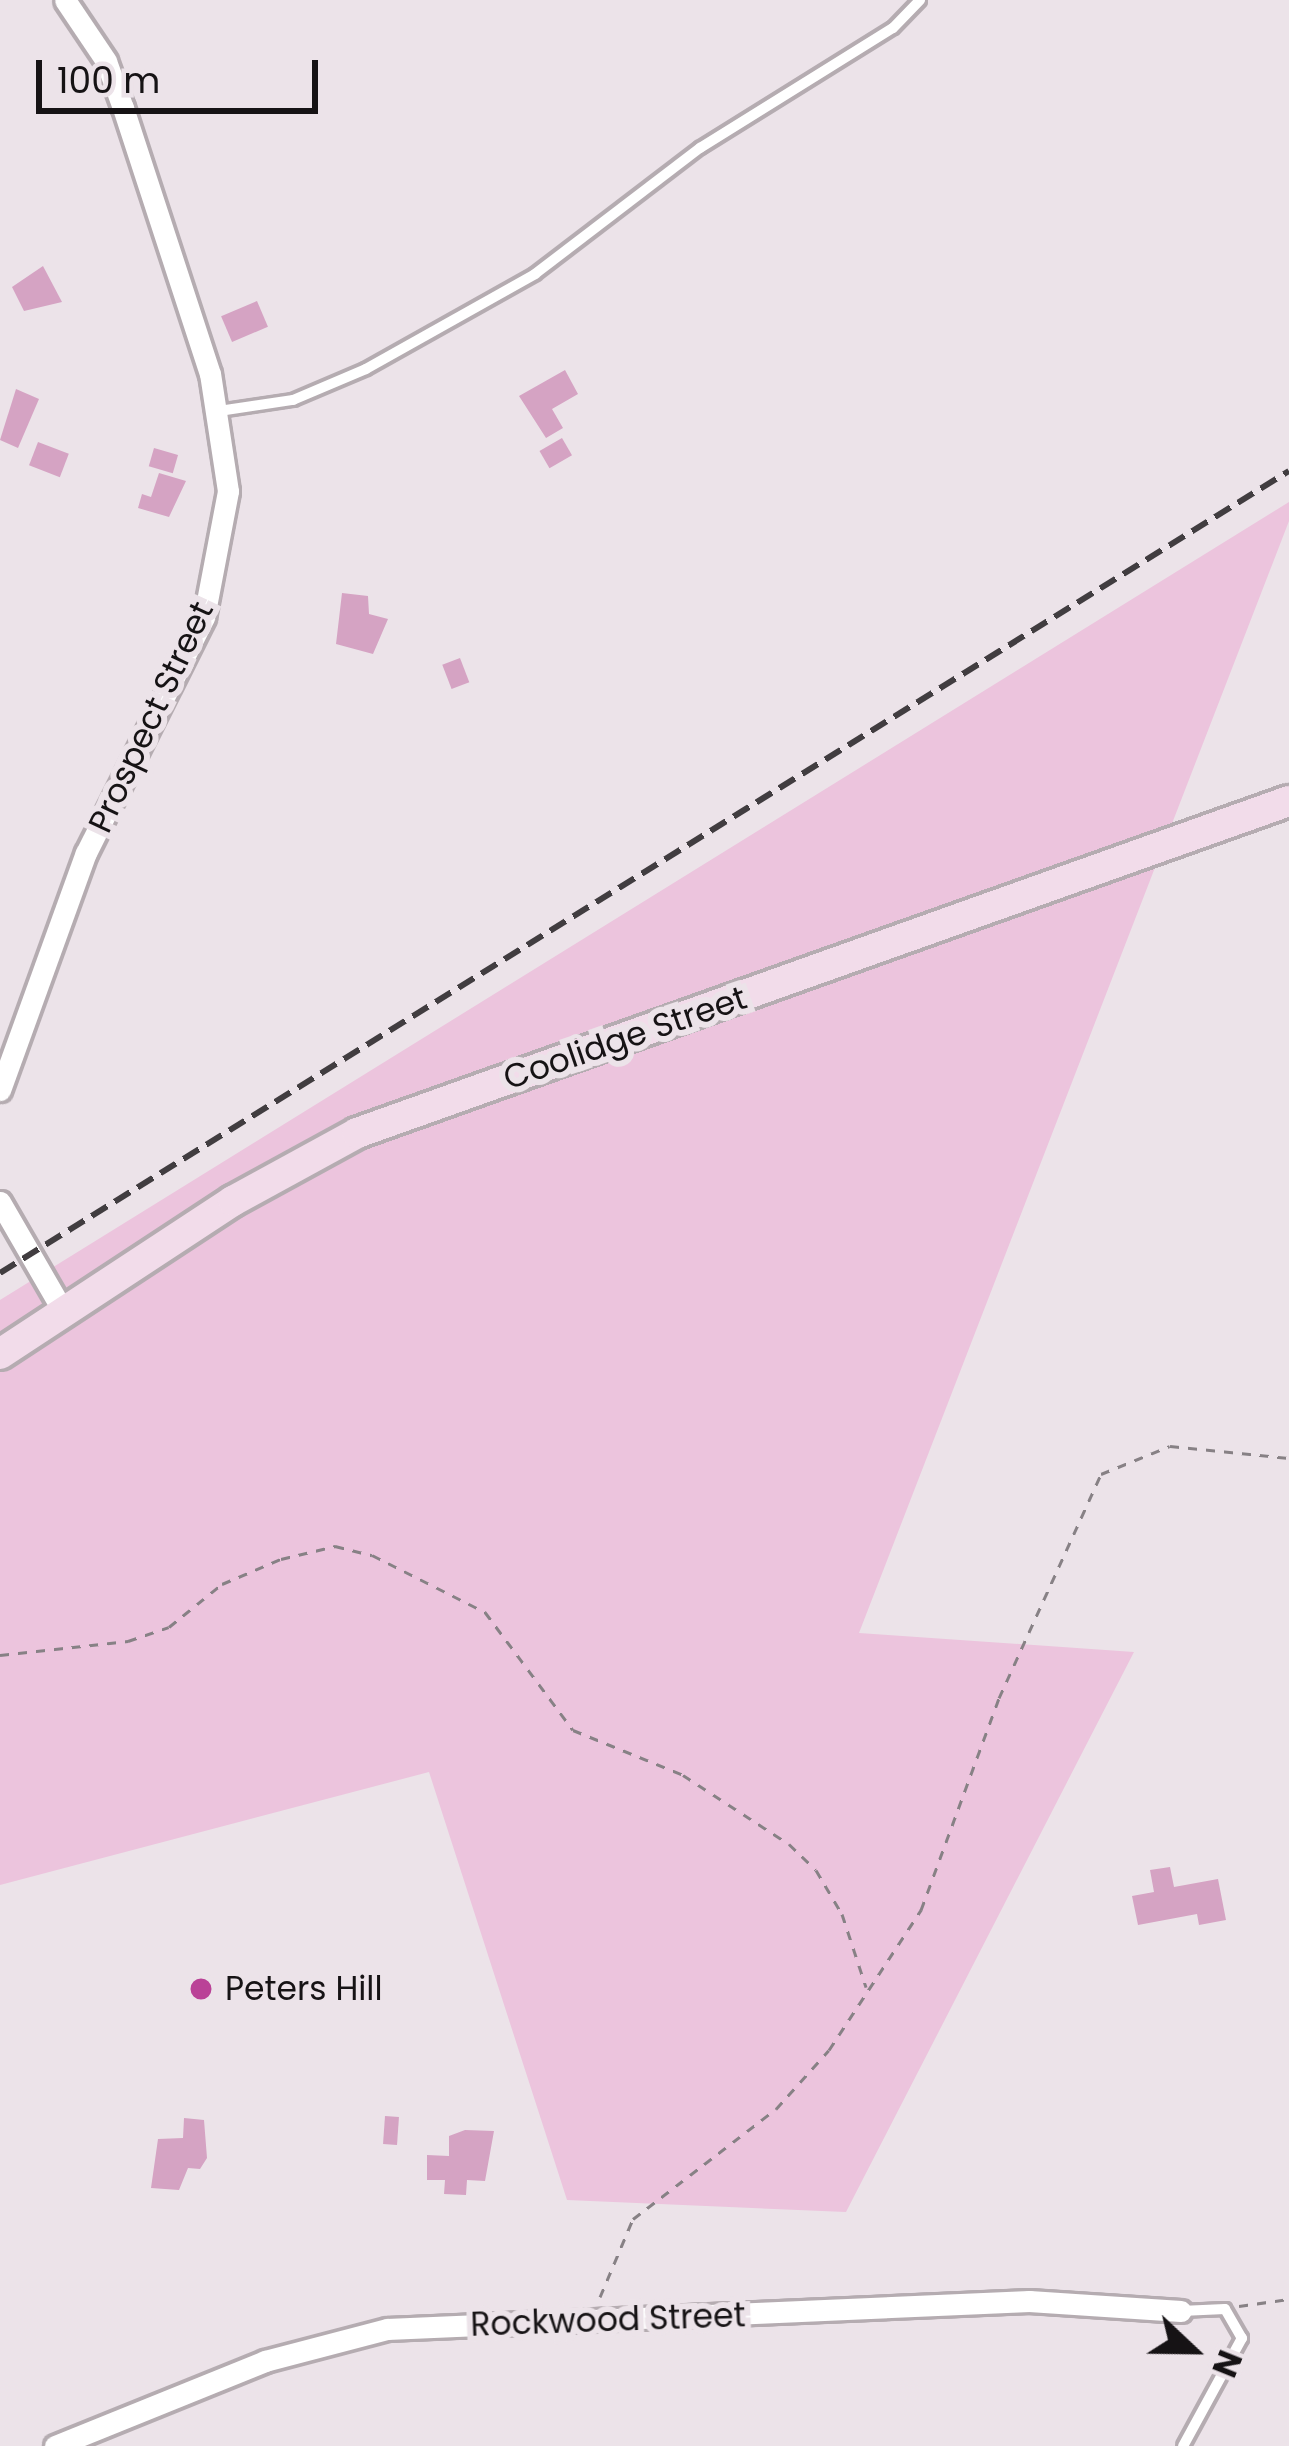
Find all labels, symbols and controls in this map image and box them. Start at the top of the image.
scale bar [42,36,324,110]
text: 100 m [57,55,160,106]
street label: Prospect Street [80,595,222,839]
street label: Coolidge Street [498,978,752,1098]
place label: Peters Hill [225,1969,383,2009]
marker: Peters Hill [188,1976,214,2002]
north arrow [1133,2290,1253,2410]
street label: Rockwood Street [470,2295,746,2345]
text: N [1200,2343,1253,2384]

